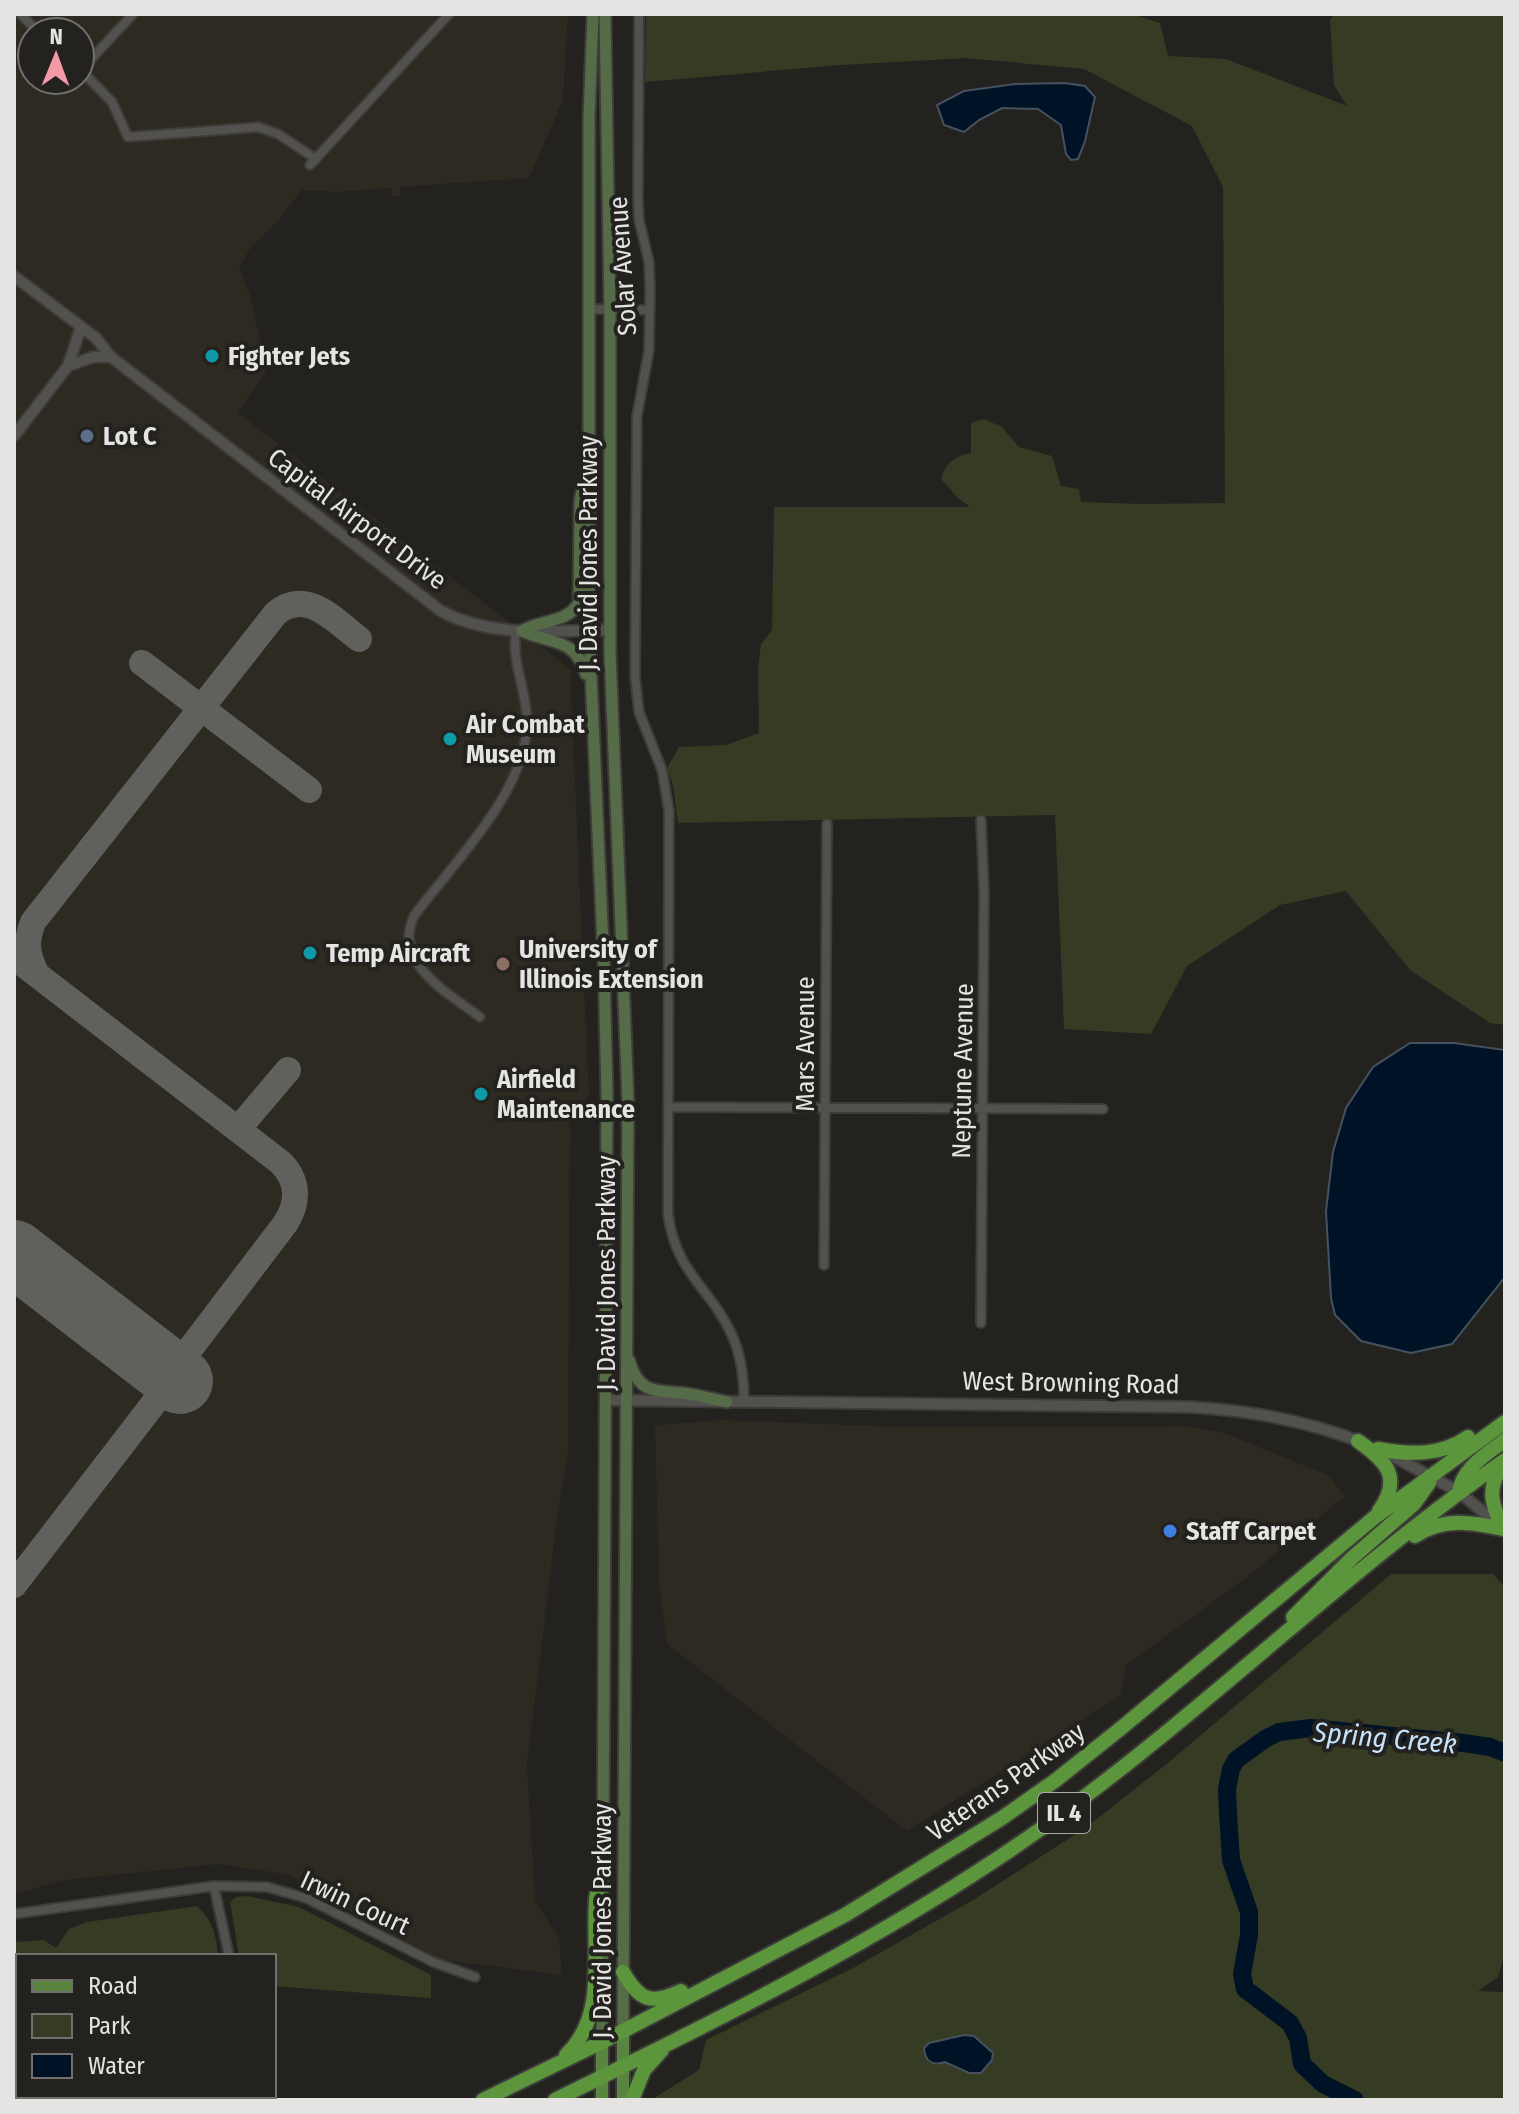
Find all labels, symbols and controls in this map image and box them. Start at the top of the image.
north arrow [16,16,96,96]
text: N [50,23,63,50]
street label: Solar Avenue [603,195,643,337]
place label: Fighter Jets [228,341,350,372]
marker: Fighter Jets [203,347,221,365]
place label: Lot C [103,421,157,452]
marker: Lot C [78,427,96,445]
street label: J. David Jones Parkway [573,435,604,671]
street label: Capital Airport Drive [262,442,452,596]
place label: Air Combat Museum [465,709,585,770]
marker: Air Combat Museum [441,730,459,748]
place label: University of Illinois Extension [519,934,704,995]
place label: Temp Aircraft [326,938,471,969]
marker: Temp Aircraft [301,944,319,962]
marker: University of Illinois Extension [494,955,512,973]
street label: Mars Avenue [790,976,821,1112]
street label: Neptune Avenue [946,983,980,1159]
place label: Airfield Maintenance [496,1064,635,1125]
marker: Airfield Maintenance [472,1085,490,1103]
street label: J. David Jones Parkway [591,1155,622,1391]
street label: West Browning Road [962,1366,1180,1400]
place label: Staff Carpet [1186,1516,1317,1547]
marker: Staff Carpet [1161,1522,1179,1540]
water label: Spring Creek [1311,1715,1458,1761]
street label: Veterans Parkway [921,1716,1091,1848]
road number: IL 4 [1038,1793,1090,1833]
street label: J. David Jones Parkway [587,1803,618,2039]
street label: Irwin Court [296,1864,415,1942]
legend [16,1954,276,2098]
text: Road [88,1972,138,2000]
text: Park [88,2012,131,2040]
text: Water [88,2052,145,2080]

